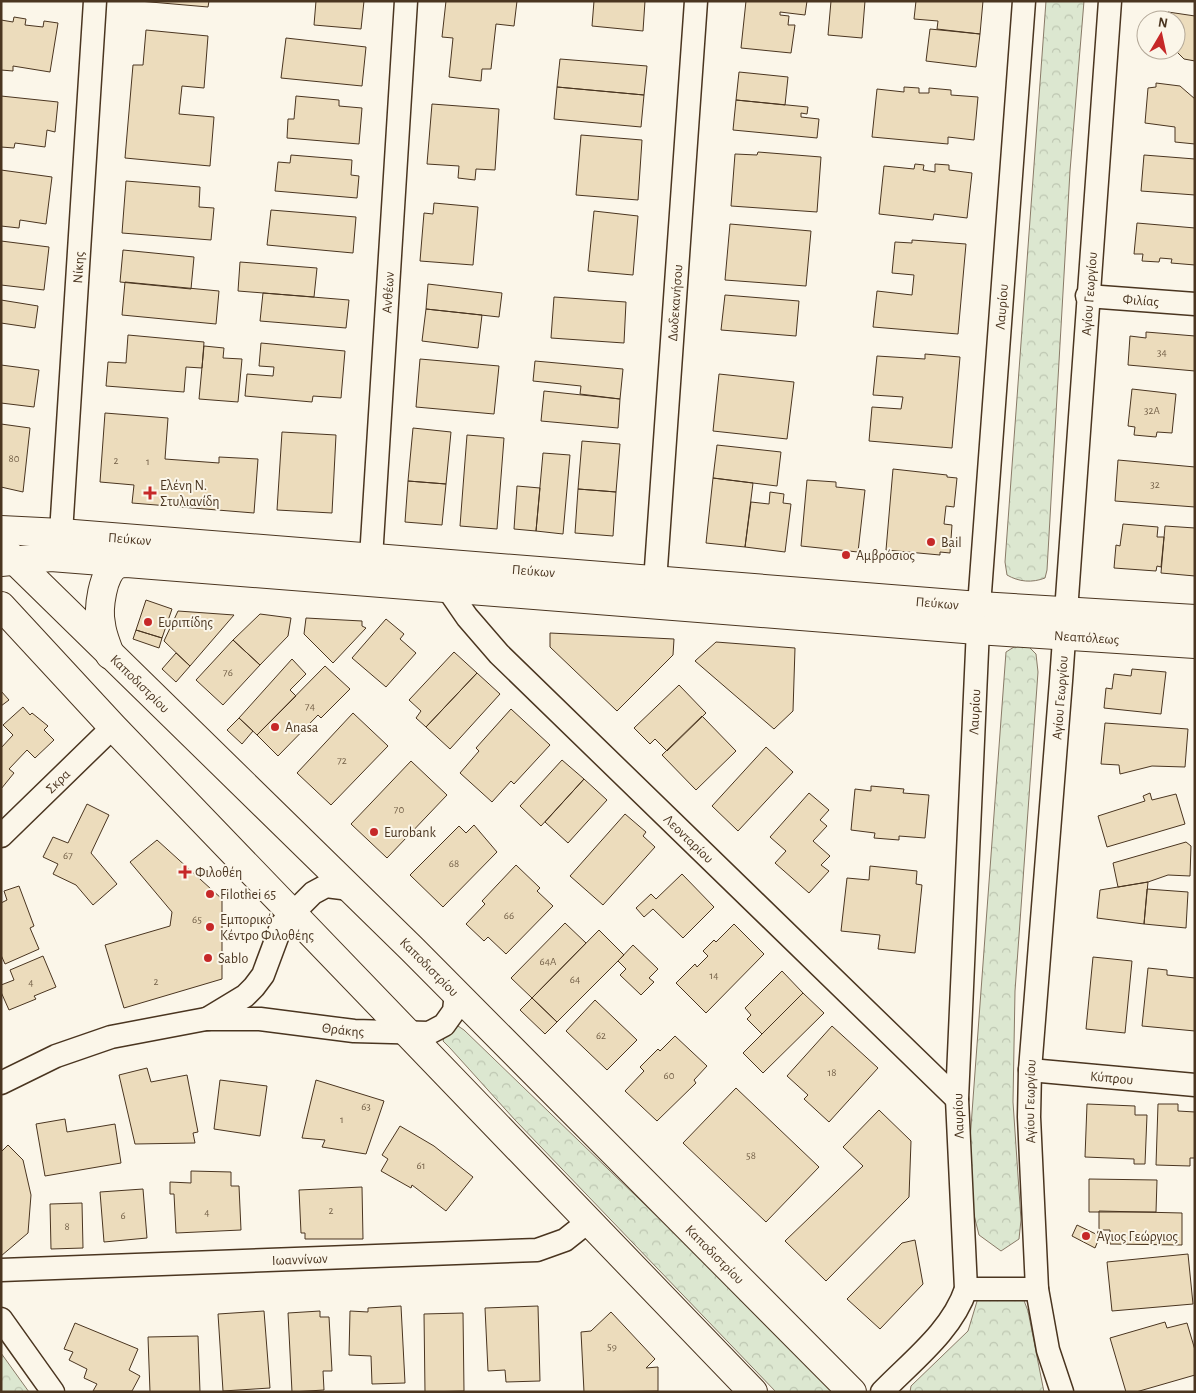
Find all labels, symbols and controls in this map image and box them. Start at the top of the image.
north arrow [1136,10,1186,60]
text: N [1157,15,1169,31]
street label: Νίκης [71,251,87,284]
street label: Αγίου Γεωργίου [1080,251,1100,336]
street label: Δωδεκανήσου [666,264,685,342]
street label: Ανθέων [380,271,397,314]
street label: Λαυρίου [994,283,1011,330]
street label: Φιλίας [1122,293,1160,309]
house number: 34 [1157,347,1167,358]
house number: 32Α [1144,405,1161,416]
house number: 80 [8,453,20,464]
house number: 2 [113,455,119,466]
house number: 1 [146,456,150,467]
place label: Ελένη Ν. Στυλιανίδη [160,479,220,509]
house number: 32 [1150,479,1160,490]
marker: Ελένη Ν. Στυλιανίδη [144,487,156,499]
street label: Πεύκων [107,531,152,548]
marker: Bail [925,536,937,548]
place label: Bail [941,536,962,550]
marker: Αμβρόσιος [840,549,852,561]
place label: Αμβρόσιος [856,549,916,563]
street label: Πεύκων [511,563,556,580]
street label: Πεύκων [915,595,959,612]
marker: Ευριπίδης [142,616,154,628]
place label: Ευριπίδης [158,616,213,630]
street label: Νεαπόλεως [1054,629,1120,647]
street label: Καποδιστρίου [107,652,172,716]
street label: Αγίου Γεωργίου [1050,655,1071,740]
house number: 76 [223,667,233,678]
street label: Λαυρίου [967,689,983,735]
house number: 74 [305,701,315,712]
marker: Anasa [269,721,281,733]
place label: Anasa [285,721,319,735]
house number: 72 [337,755,347,766]
street label: Σκρα [43,767,73,796]
house number: 70 [394,804,404,815]
street label: Λεονταρίου [661,812,716,866]
marker: Eurobank [368,826,380,838]
place label: Eurobank [384,826,437,840]
house number: 67 [63,850,73,861]
house number: 68 [449,858,459,869]
marker: Φιλοθέη [179,866,191,878]
place label: Φιλοθέη [195,866,242,880]
marker: Filothei 65 [204,888,216,900]
place label: Filothei 65 [220,888,276,902]
house number: 66 [504,910,514,921]
place label: Εμπορικό Κέντρο Φιλοθέης [220,913,314,943]
house number: 65 [192,914,202,925]
marker: Εμπορικό Κέντρο Φιλοθέης [204,921,216,933]
street label: Καποδιστρίου [397,935,461,1000]
marker: Sablo [202,952,214,964]
place label: Sablo [218,952,248,966]
house number: 64Α [540,956,557,967]
house number: 14 [709,970,719,981]
house number: 64 [570,974,580,985]
house number: 2 [153,976,159,987]
house number: 4 [28,977,34,988]
street label: Θράκης [321,1021,365,1039]
house number: 62 [596,1030,606,1041]
street label: Αγίου Γεωργίου [1023,1059,1039,1144]
house number: 18 [828,1067,837,1078]
street label: Κύπρου [1089,1069,1134,1087]
house number: 60 [664,1070,675,1081]
street label: Λαυρίου [951,1093,967,1139]
house number: 63 [361,1101,371,1112]
house number: 1 [340,1114,344,1125]
house number: 58 [746,1150,756,1161]
house number: 61 [417,1160,425,1171]
house number: 2 [328,1205,334,1216]
house number: 4 [204,1207,210,1218]
house number: 6 [120,1210,126,1221]
house number: 8 [64,1221,70,1232]
street label: Καποδιστρίου [682,1223,746,1287]
marker: Άγιος Γεώργιος [1080,1230,1092,1242]
place label: Άγιος Γεώργιος [1096,1230,1179,1244]
street label: Ιωαννίνων [272,1252,328,1268]
house number: 59 [607,1341,617,1352]

